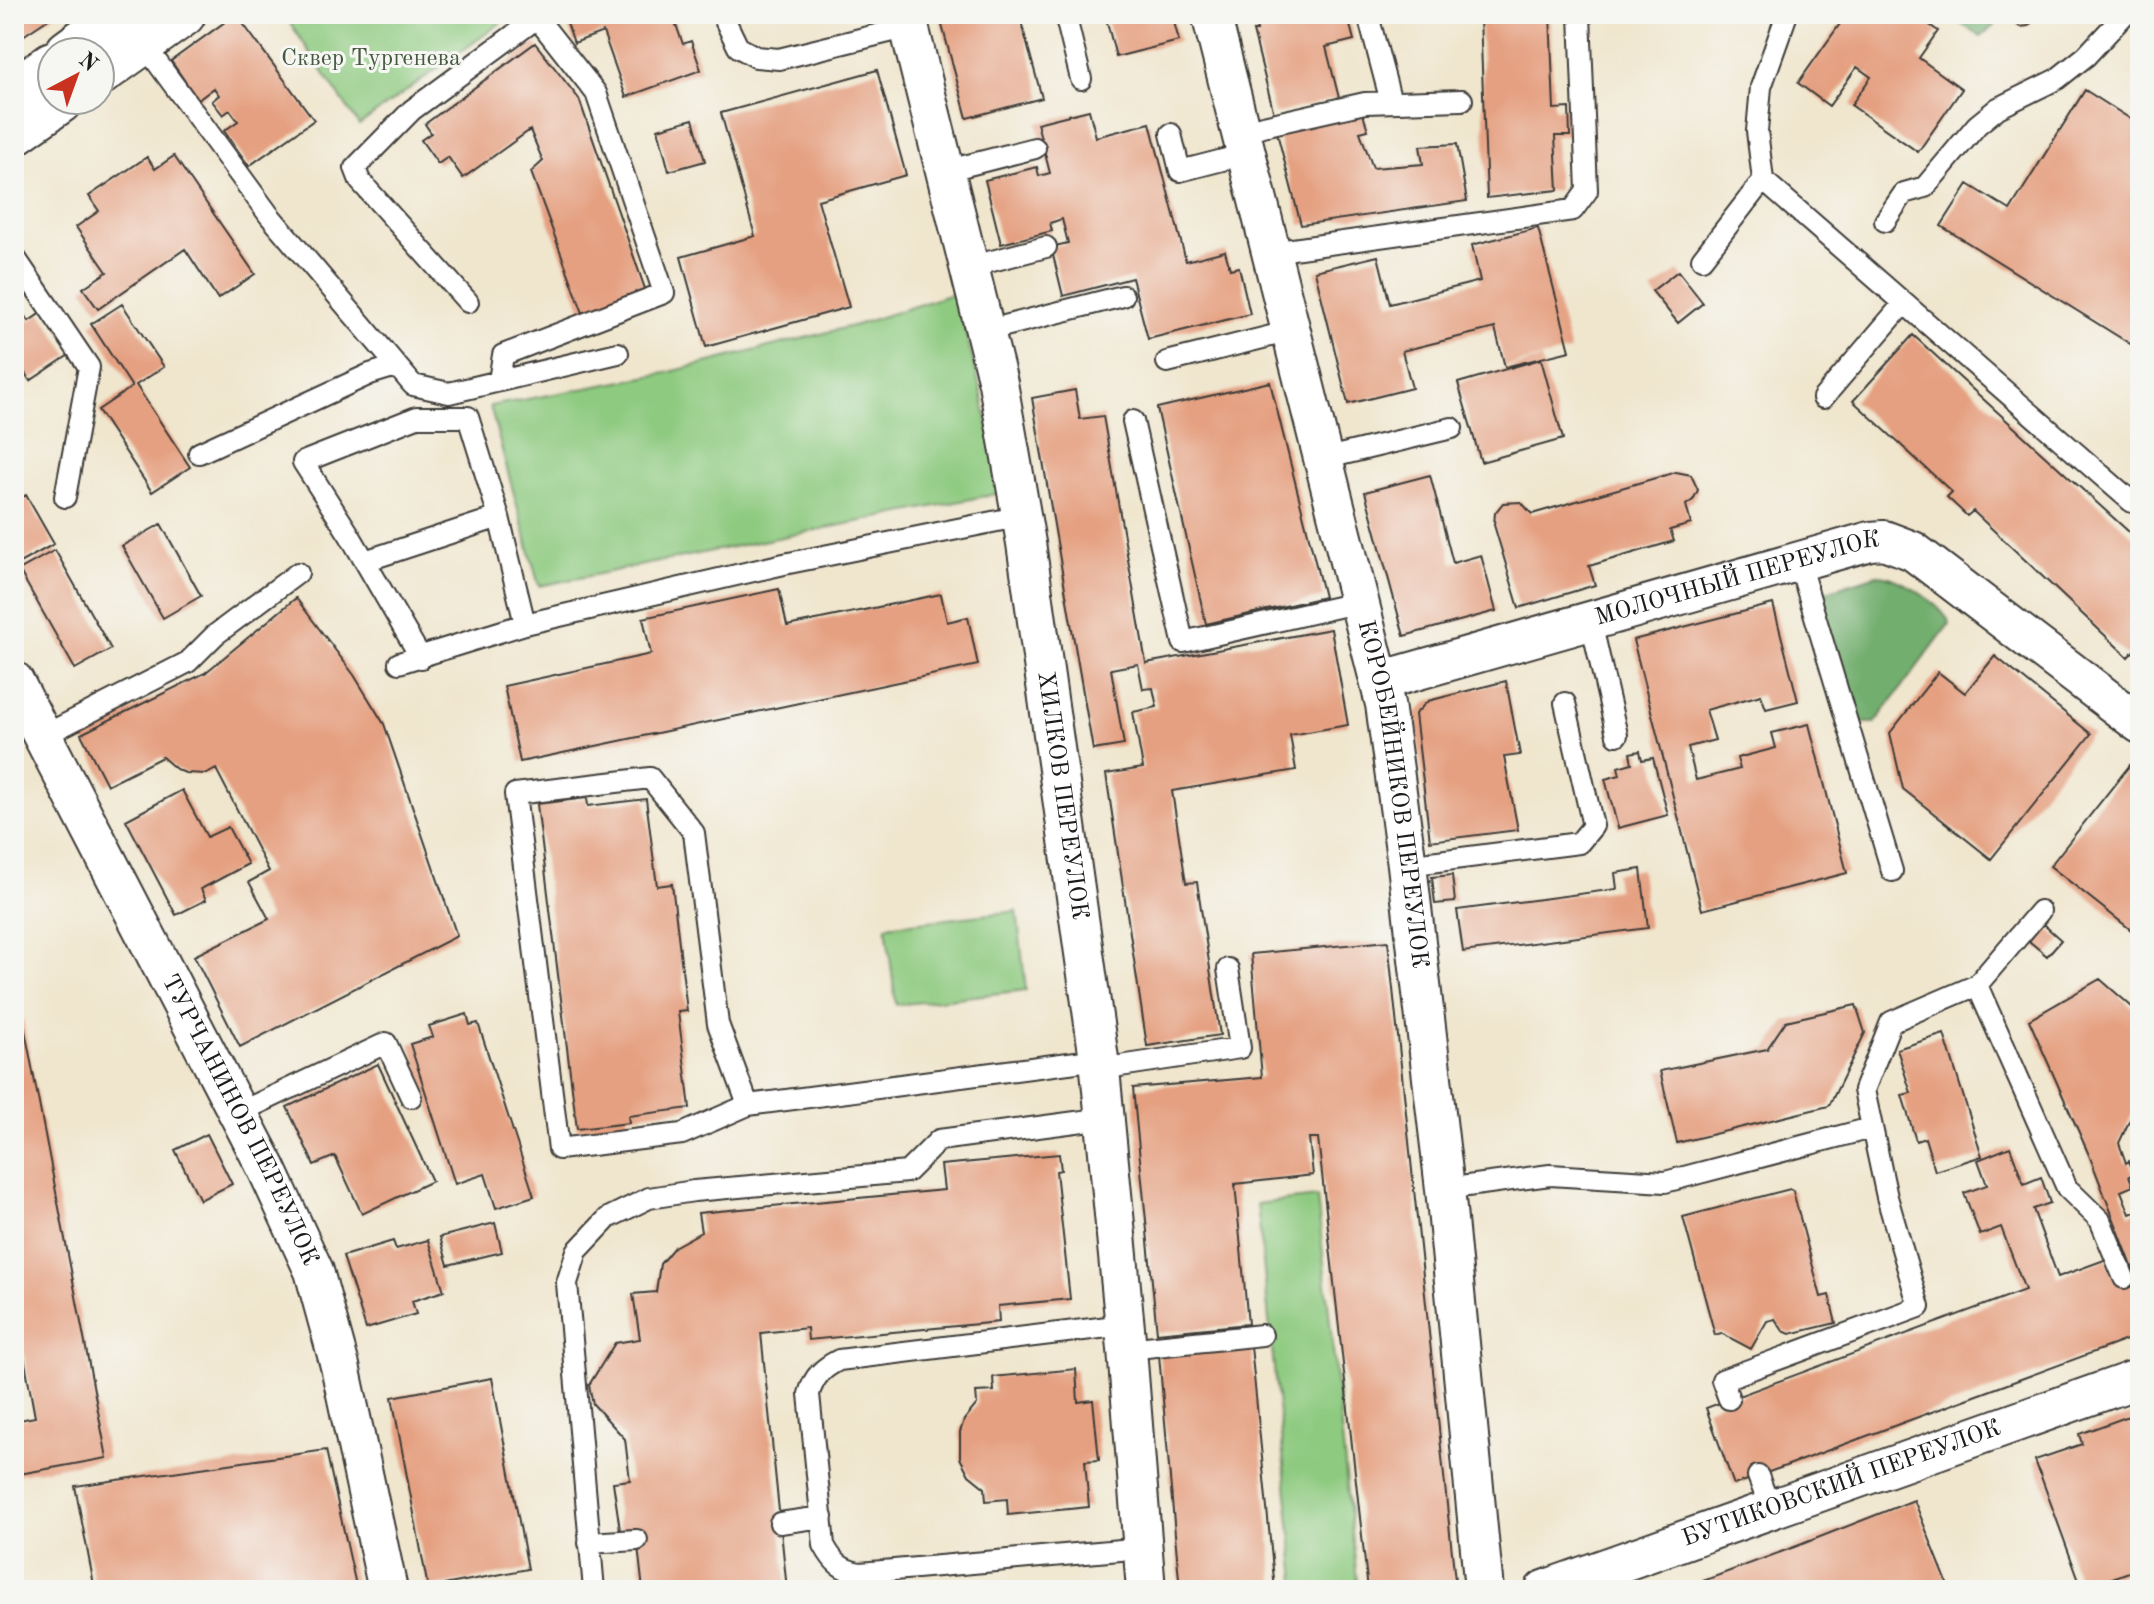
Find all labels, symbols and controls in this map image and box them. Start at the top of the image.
north arrow [36,36,116,116]
park label: Сквер Тургенева [281,47,461,71]
text: N [74,49,102,76]
street label: МОЛОЧНЫЙ ПЕРЕУЛОК [1593,528,1881,631]
street label: КОРОБЕЙНИКОВ ПЕРЕУЛОК [1352,618,1431,970]
street label: ХИЛКОВ ПЕРЕУЛОК [1032,670,1091,921]
street label: ТУРЧАНИНОВ ПЕРЕУЛОК [157,971,322,1270]
street label: БУТИКОВСКИЙ ПЕРЕУЛОК [1679,1416,2004,1552]

